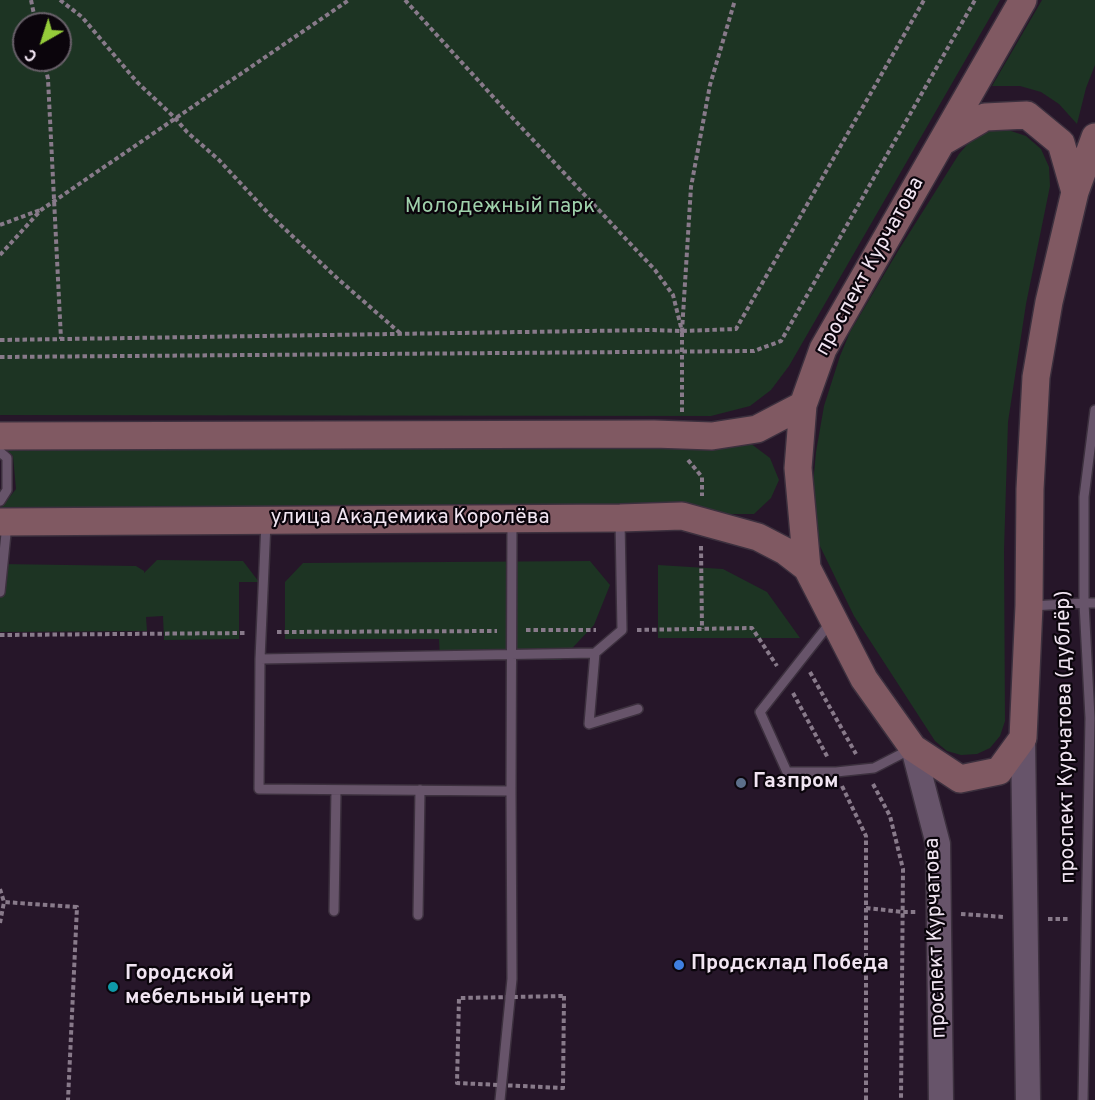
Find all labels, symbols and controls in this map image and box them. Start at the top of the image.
north arrow [12,12,72,72]
text: С [22,43,42,65]
street label: проспект Курчатова [811,173,931,361]
park label: Молодежный парк [405,195,595,221]
street label: улица Академика Королёва [270,506,550,532]
street label: проспект Курчатова (дублёр) [1052,590,1082,884]
place label: Газпром [753,770,839,796]
marker: Газпром [734,776,748,790]
street label: проспект Курчатова [921,837,953,1039]
place label: Продсклад Победа [691,952,889,978]
marker: Продсклад Победа [672,958,686,972]
place label: Городской мебельный центр [125,962,311,1012]
marker: Городской мебельный центр [106,980,120,994]

